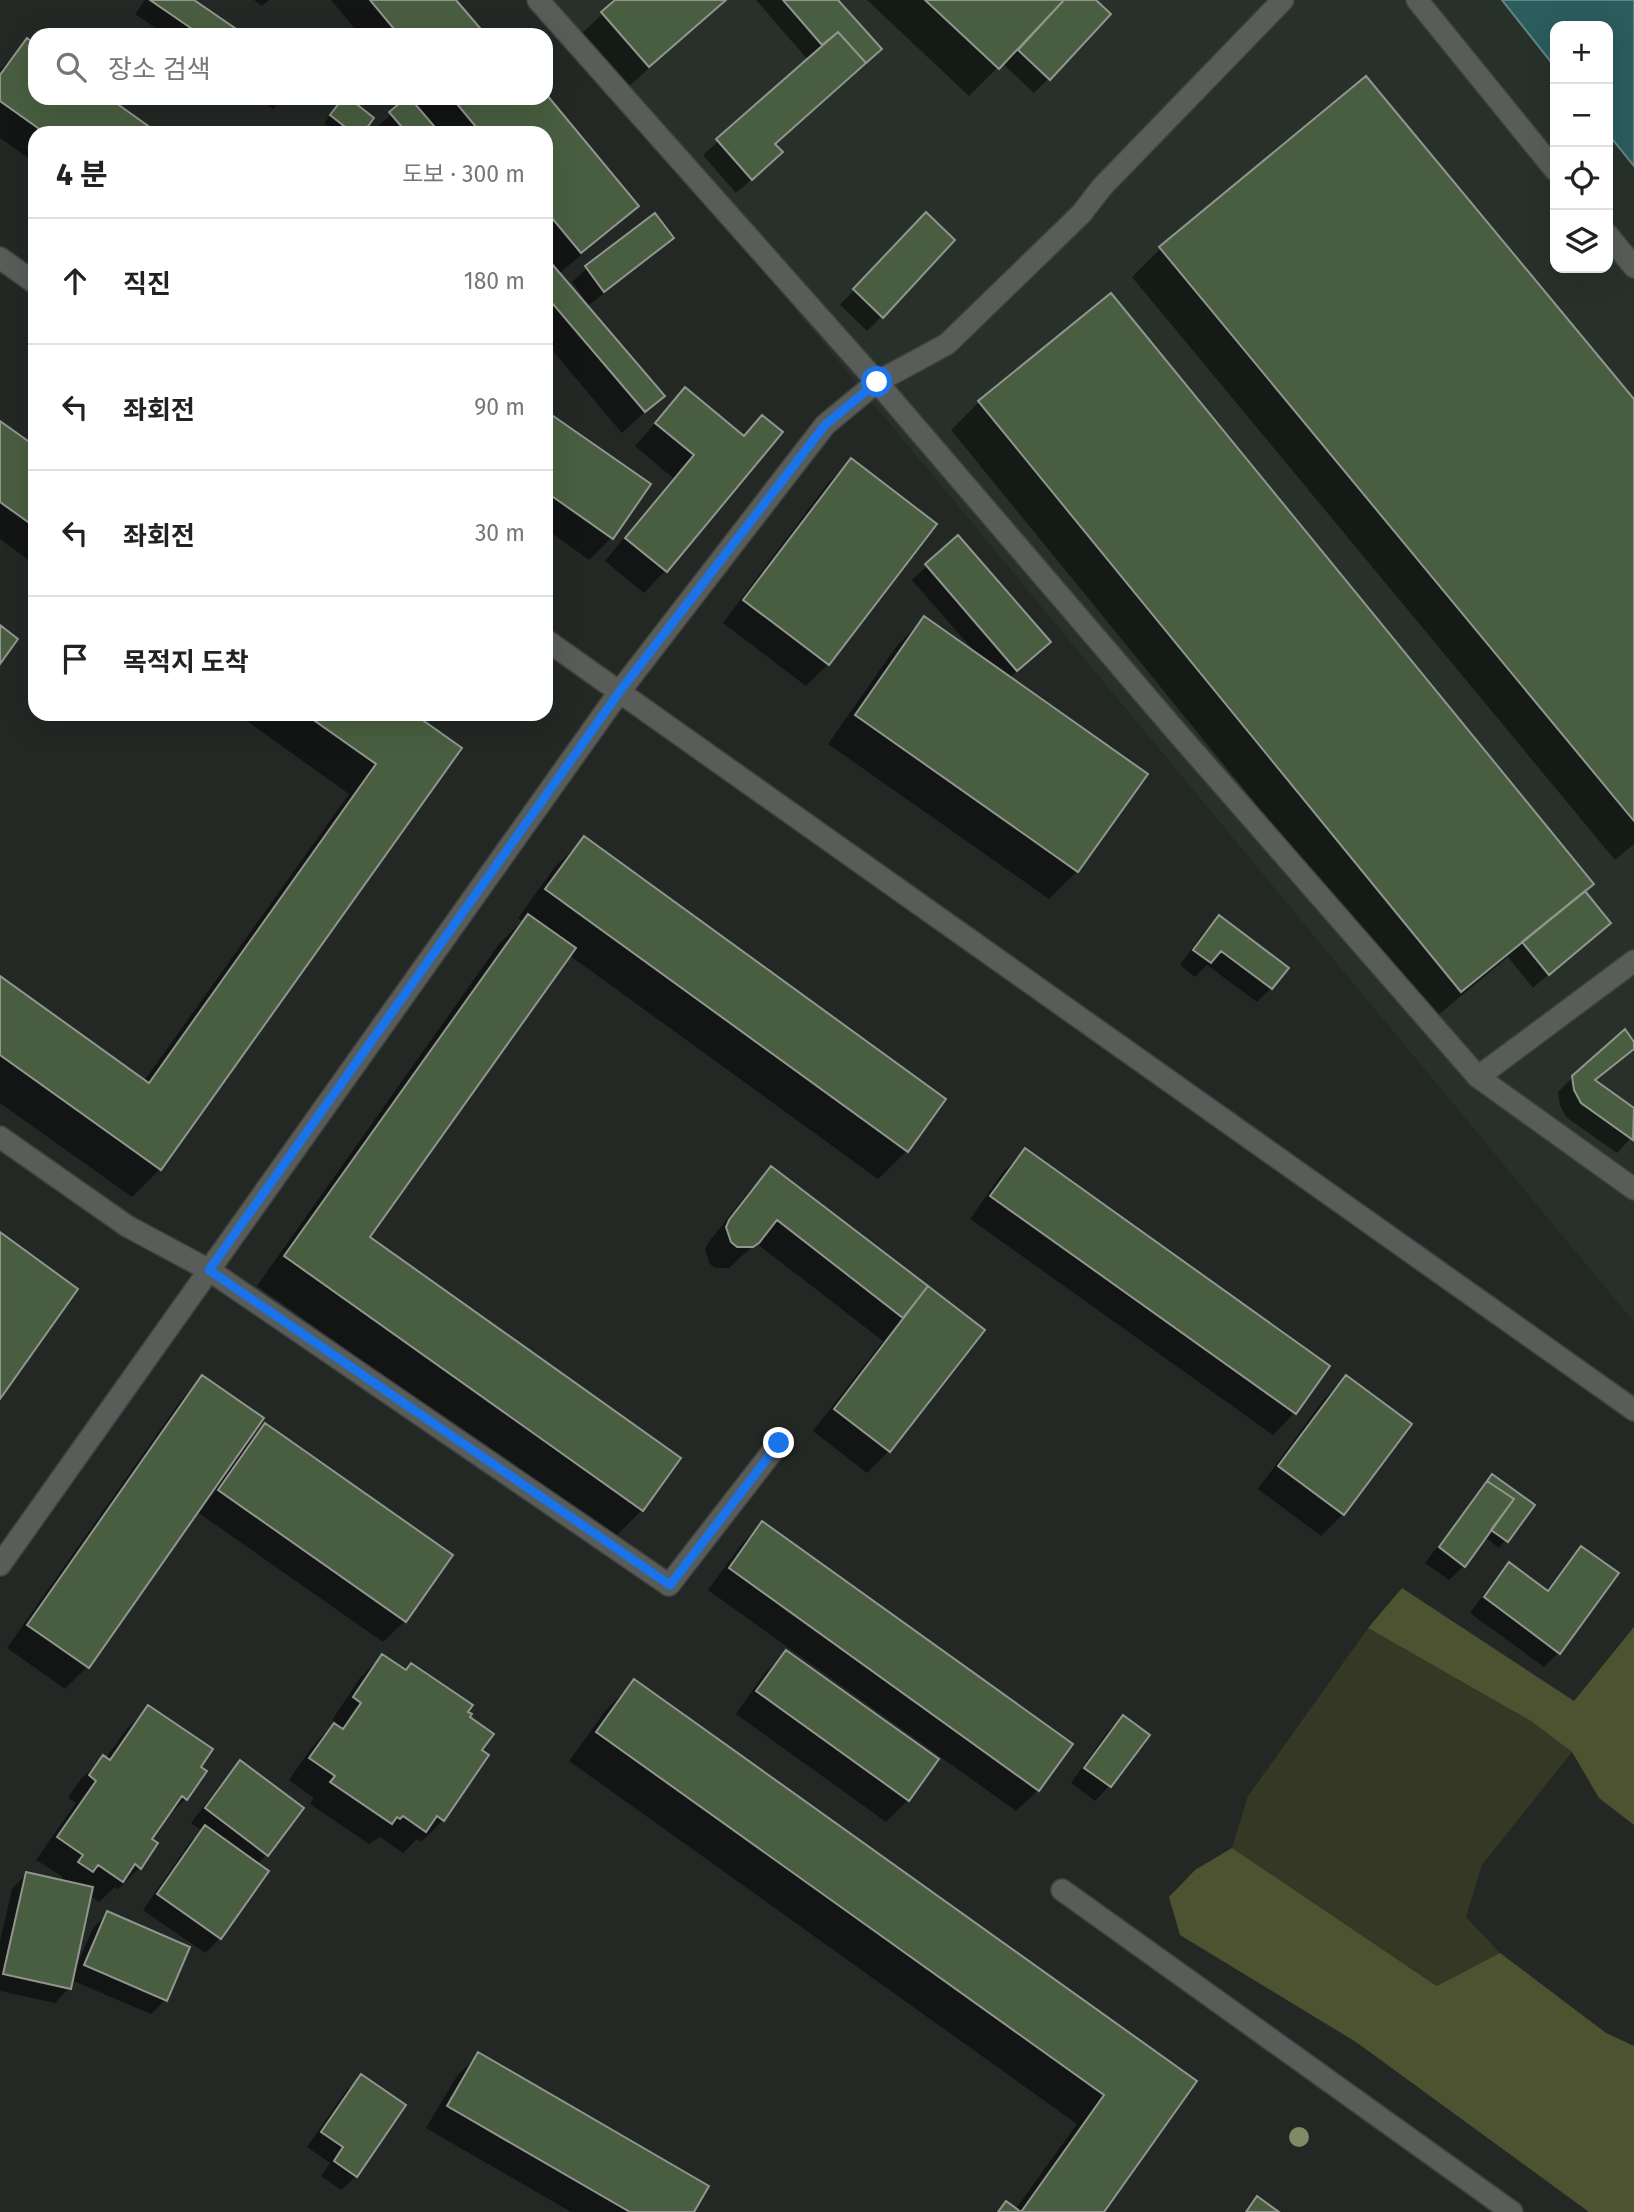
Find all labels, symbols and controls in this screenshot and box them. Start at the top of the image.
map controls [1550,21,1613,273]
button: + [1550,21,1613,84]
search box [28,28,553,105]
icon: search [52,48,90,86]
text: 장소 검색 [108,54,211,85]
button: − [1550,84,1613,147]
button: locate [1550,147,1613,210]
text: 4 분 [56,157,108,193]
text: 도보 · 300 m [402,160,525,188]
button: layers [1550,210,1613,273]
icon: ahead [56,262,94,300]
text: 180 m [464,267,525,295]
text: 직진 [123,269,171,300]
route start [861,366,892,397]
icon: left [56,388,94,426]
text: 90 m [474,393,525,421]
text: 좌회전 [123,395,195,426]
icon: left [56,514,94,552]
text: 30 m [475,519,525,547]
text: 좌회전 [123,521,195,552]
icon: arrive [56,640,94,678]
text: 목적지 도착 [123,647,249,678]
route end [763,1427,794,1458]

